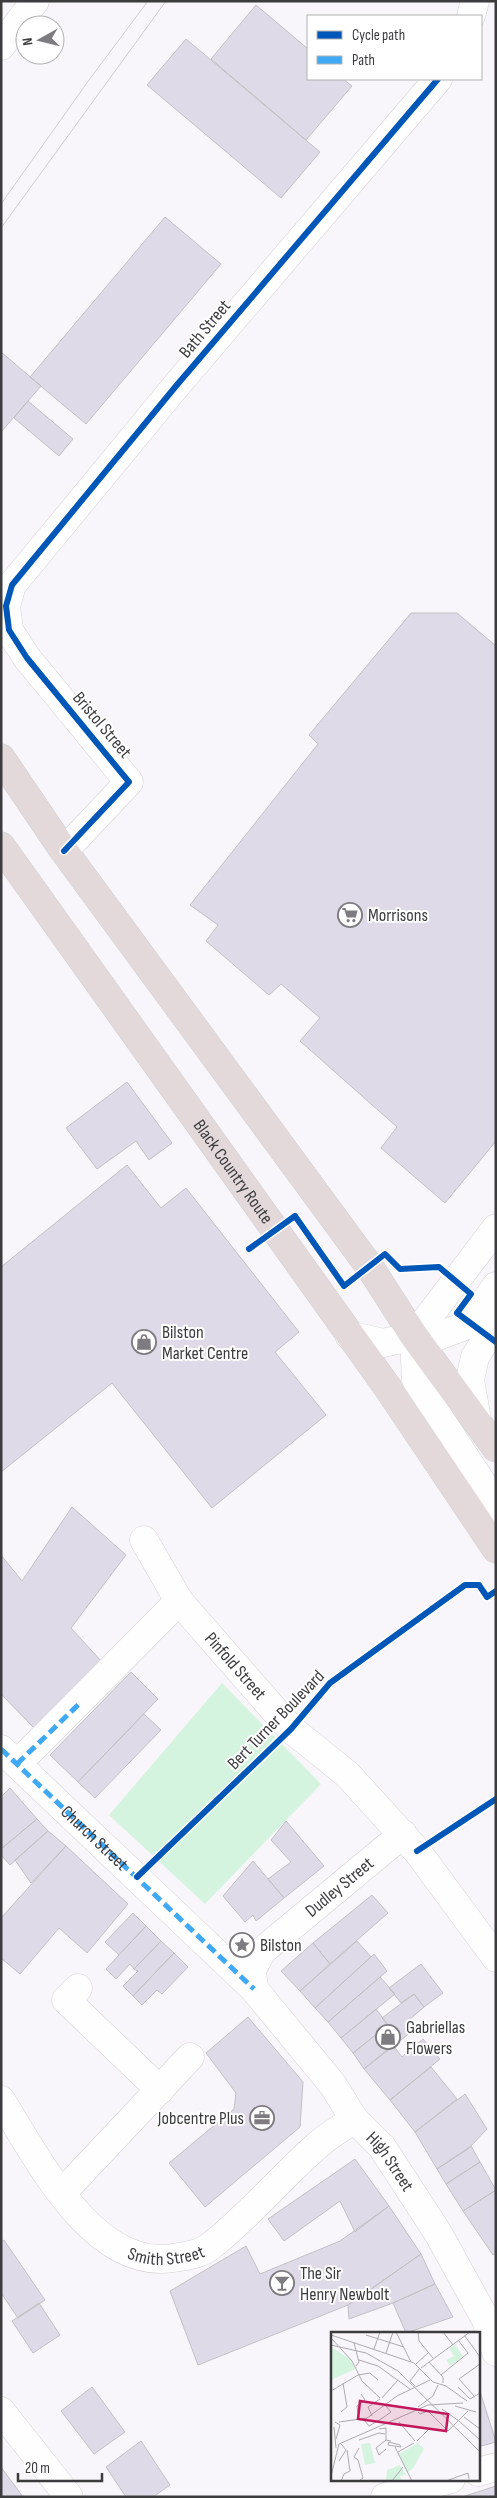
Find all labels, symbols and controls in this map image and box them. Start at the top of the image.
north arrow [15,15,65,65]
legend [307,15,482,80]
text: Cycle path [352,26,405,45]
text: N [19,37,37,47]
text: Path [352,51,375,70]
street label: Bath Street [175,295,236,362]
street label: Bristol Street [68,688,136,763]
supermarket icon: Morrisons [337,902,363,928]
place label: Morrisons [368,905,428,926]
street label: Black Country Route [189,1115,278,1228]
place label: Bilston Market Centre [162,1322,248,1364]
shop icon: Bilston Market Centre [131,1329,157,1355]
street label: Pinfold Street [201,1628,271,1704]
street label: Bert Turner Boulevard [223,1666,329,1774]
street label: Church Street [57,1801,133,1875]
street label: Dudley Street [301,1852,378,1921]
place icon: Bilston [229,1932,255,1958]
place label: Bilston [260,1935,302,1956]
place label: Gabriellas Flowers [406,2017,465,2059]
shop icon: Gabriellas Flowers [375,2024,401,2050]
office icon: Jobcentre Plus [249,2105,275,2131]
place label: Jobcentre Plus [157,2108,244,2129]
street label: High Street [362,2127,419,2196]
street label: Smith Street [125,2241,208,2270]
place label: The Sir Henry Newbolt [300,2263,390,2305]
bar icon: The Sir Henry Newbolt [269,2270,295,2296]
inset map [331,2332,480,2480]
scale bar [18,2450,101,2482]
text: 20 m [25,2459,50,2478]

